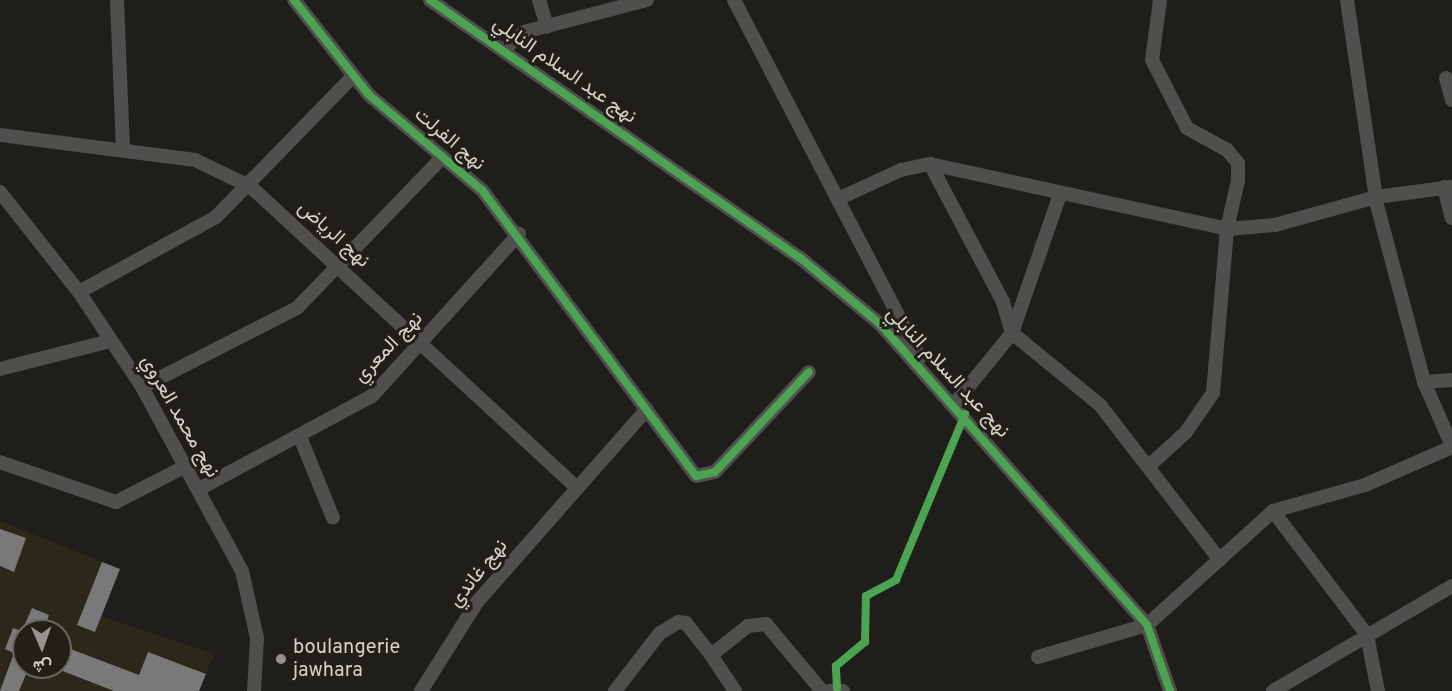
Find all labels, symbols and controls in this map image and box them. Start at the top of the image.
street label: نهج عبد السلام النابلي [487,12,641,130]
street label: نهج الفرلت [409,103,489,177]
street label: نهج الرياض [292,196,374,274]
street label: نهج عبد السلام النابلي [880,303,1014,443]
street label: نهج المعري [349,308,429,388]
street label: نهج محمد العروي [134,351,224,483]
street label: نهج غاندي [444,535,514,613]
north arrow [12,619,72,679]
place label: boulangerie jawhara [293,636,400,683]
marker: boulangerie jawhara [274,652,288,666]
text: ش [33,655,53,675]

